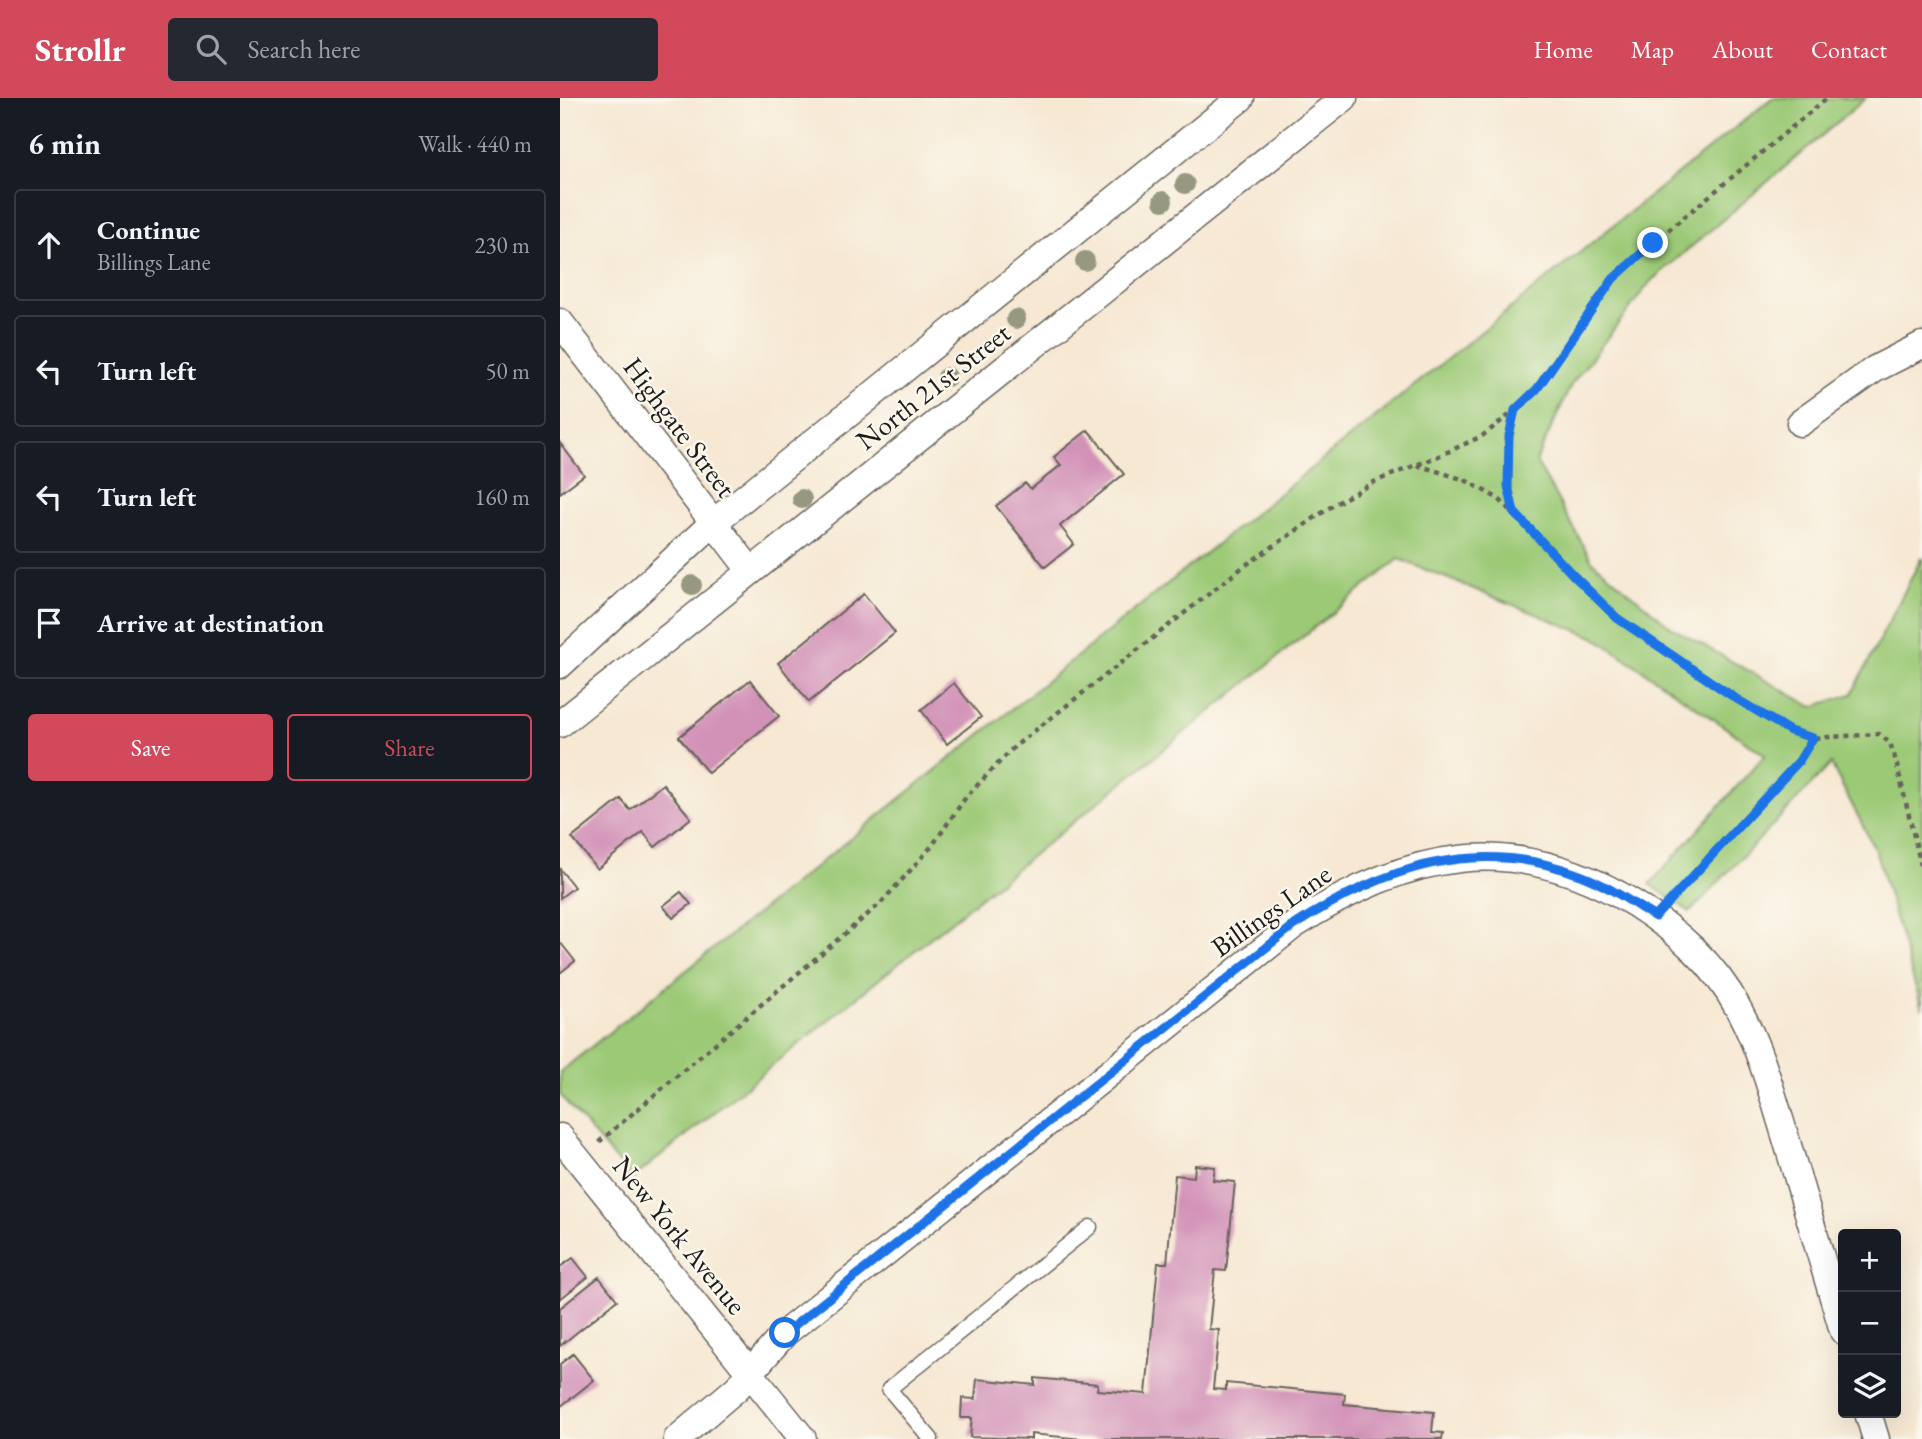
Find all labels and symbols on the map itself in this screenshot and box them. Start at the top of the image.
route end [1637,227,1668,258]
street label: North 21st Street [849,314,1018,457]
street label: Highgate Street [616,350,745,504]
street label: Billings Lane [1204,856,1338,964]
street label: New York Avenue [605,1148,755,1322]
route start [769,1317,800,1348]

